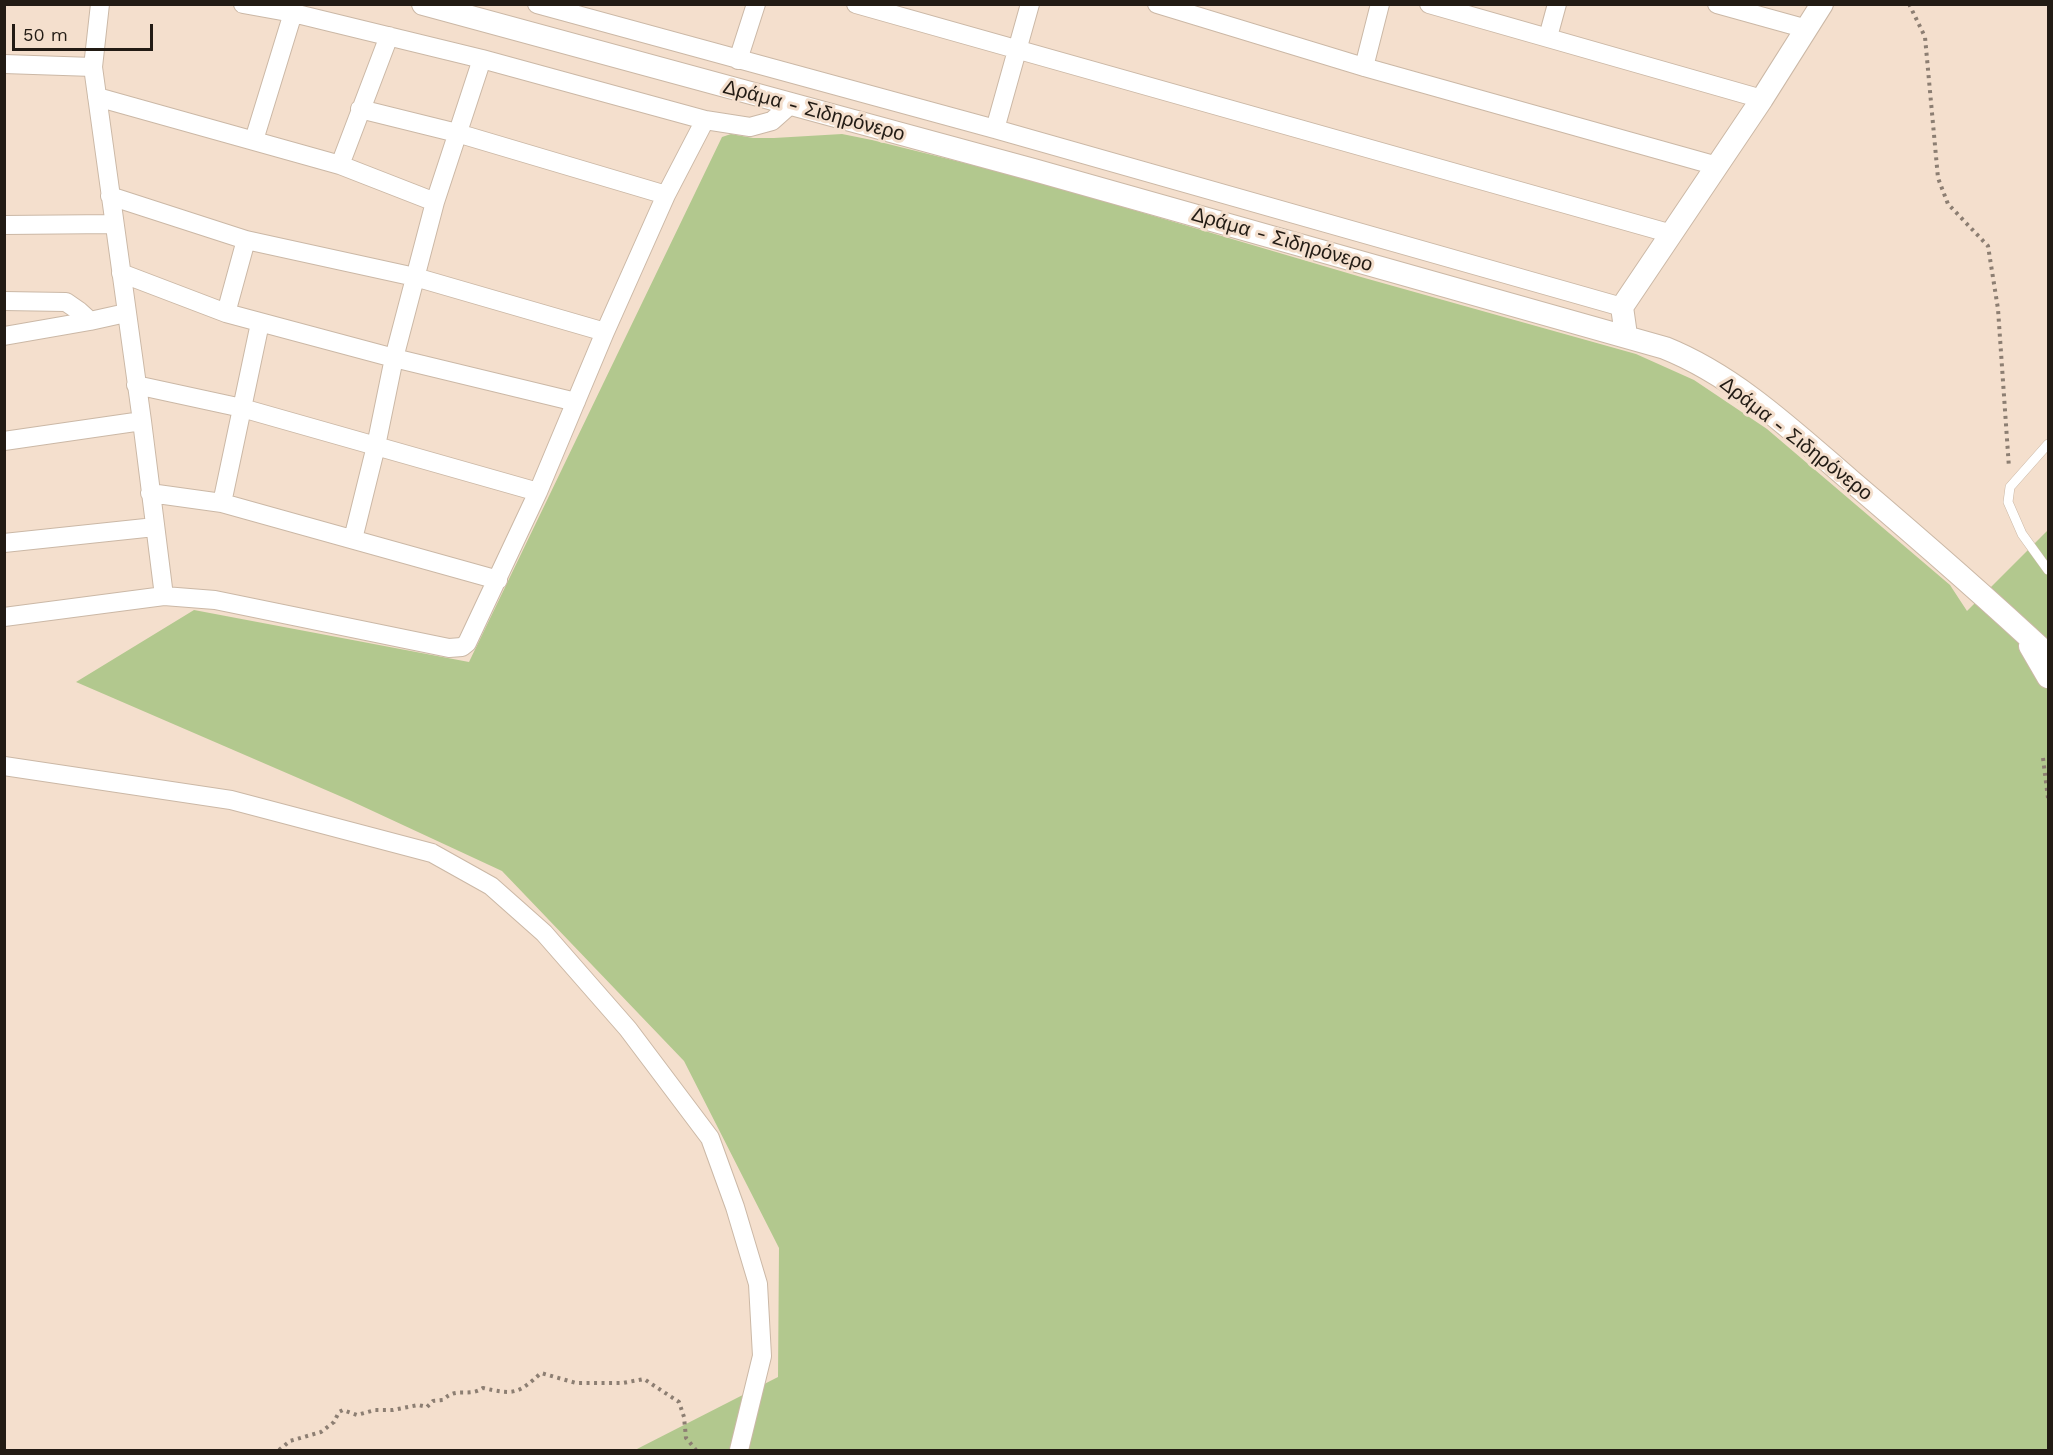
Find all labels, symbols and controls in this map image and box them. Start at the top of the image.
scale bar [15,12,156,50]
text: 50 m [23,24,68,45]
street label: Δράμα - Σιδηρόνερο [721,75,907,147]
street label: Δράμα - Σιδηρόνερο [1189,203,1375,277]
street label: Δράμα - Σιδηρόνερο [1715,372,1877,506]

